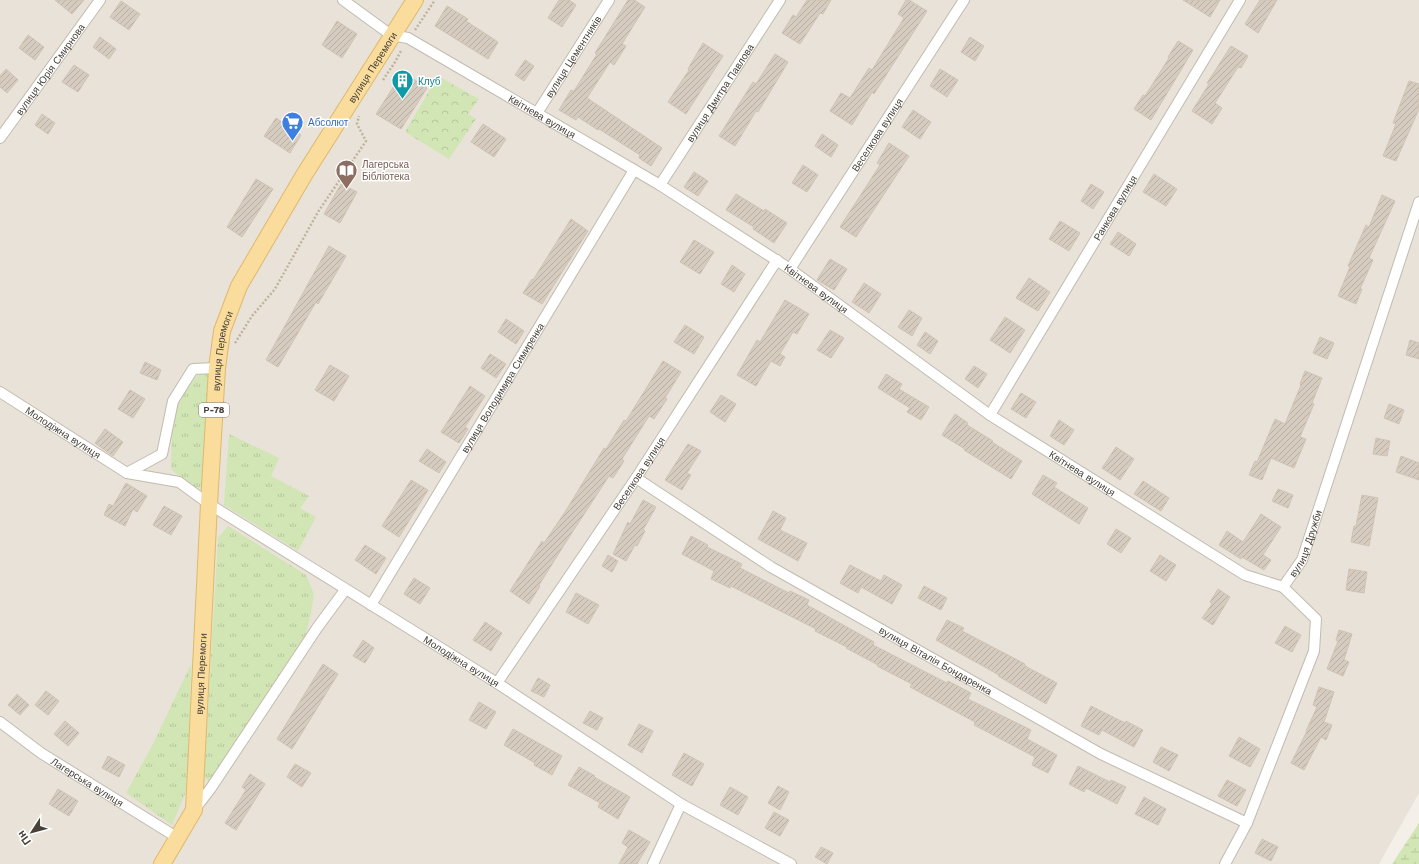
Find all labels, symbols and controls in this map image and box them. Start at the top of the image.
street label: вулиця Цементників [543,14,603,100]
street label: вулиця Юрія Смирнова [14,21,87,117]
street label: вулиця Перемоги [346,30,399,105]
street label: вулиця Дмитра Павлова [685,42,756,144]
building icon: Клуб [389,68,415,101]
place label: Клуб [418,76,441,87]
street label: Квітнева вулиця [506,93,577,141]
street label: Веселкова вулиця [850,96,905,174]
supermarket icon: Абсолют [280,109,306,142]
place label: Абсолют [308,117,349,128]
library icon: Лагерська Бібліотека [334,157,360,190]
place label: Лагерська Бібліотека [362,159,410,182]
street label: Ранкова вулиця [1091,173,1139,243]
street label: Квітнева вулиця [783,262,850,316]
street label: вулиця Перемоги [211,310,235,391]
street label: вулиця Володимира Симиренка [459,321,547,455]
road number: Р-78 [199,403,229,417]
street label: Молодіжна вулиця [23,405,103,461]
street label: Веселкова вулиця [611,435,667,512]
street label: Квітнева вулиця [1047,449,1117,498]
street label: вулиця Дружби [1287,509,1324,579]
street label: вулиця Віталія Бондаренка [877,625,994,697]
street label: вулиця Перемоги [194,633,209,715]
street label: Молодіжна вулиця [422,634,501,689]
street label: Лагерська вулиця [49,756,125,809]
north arrow [12,812,52,852]
text: Пн [15,828,34,847]

